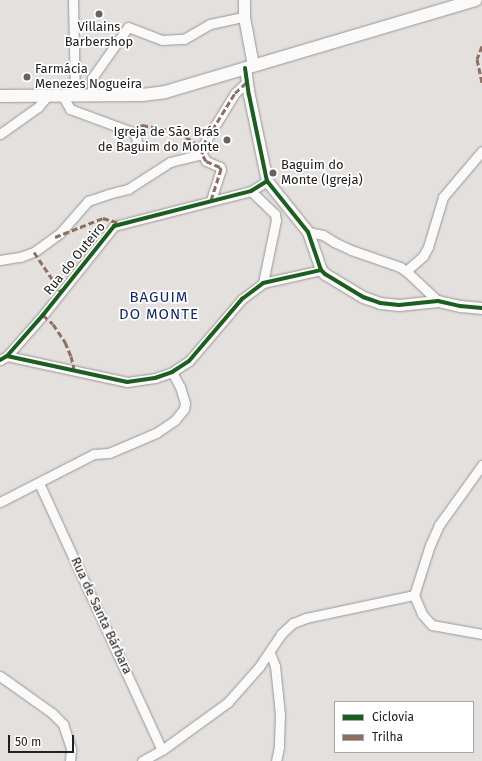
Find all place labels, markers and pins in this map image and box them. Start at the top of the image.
marker: Villains Barbershop [94,9,104,19]
place label: Villains Barbershop [65,20,133,51]
place label: Farmácia Menezes Nogueira [35,62,142,93]
marker: Farmácia Menezes Nogueira [22,72,32,82]
place label: Igreja de São Brás de Baguim do Monte [98,125,219,156]
marker: Igreja de São Brás de Baguim do Monte [222,135,232,145]
place label: Baguim do Monte (Igreja) [281,158,363,189]
marker: Baguim do Monte (Igreja) [268,168,278,178]

